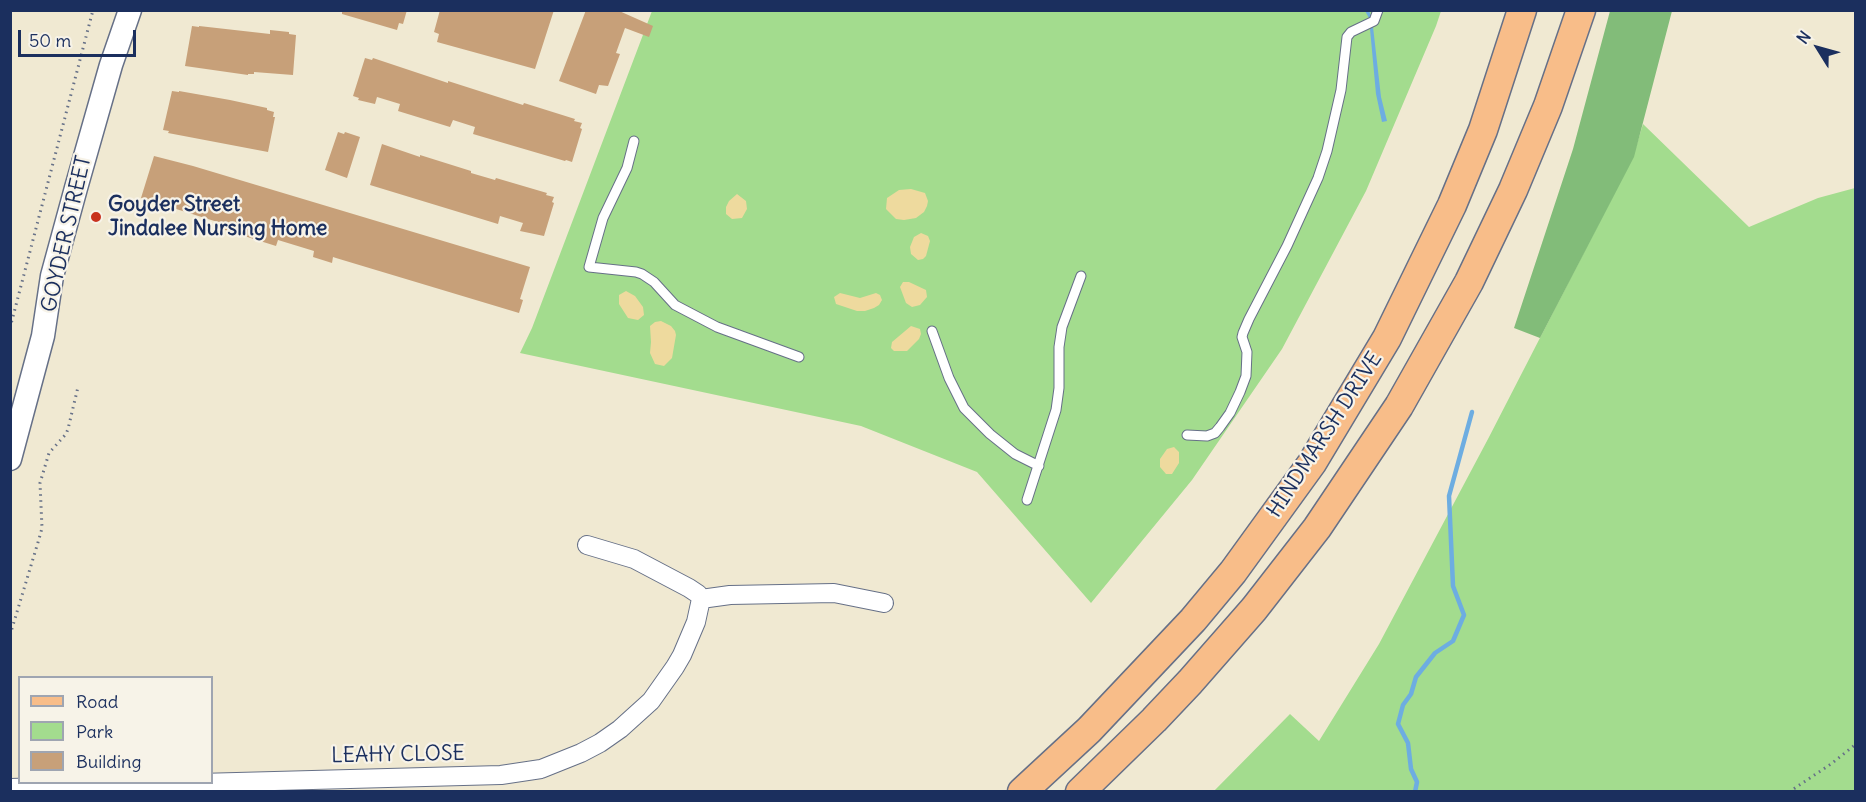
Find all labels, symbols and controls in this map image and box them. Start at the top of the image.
scale bar [21,18,140,56]
north arrow [1788,18,1848,78]
text: N [1792,27,1815,48]
text: 50 m [29,29,71,52]
street label: GOYDER STREET [37,153,97,315]
place label: Goyder Street Jindalee Nursing Home [108,192,327,242]
marker: Goyder Street Jindalee Nursing Home [89,210,103,224]
street label: HINDMARSH DRIVE [1262,348,1388,522]
legend [18,676,213,784]
text: Road [76,690,118,713]
text: Park [76,720,113,743]
street label: LEAHY CLOSE [331,741,465,769]
text: Building [76,750,141,773]

